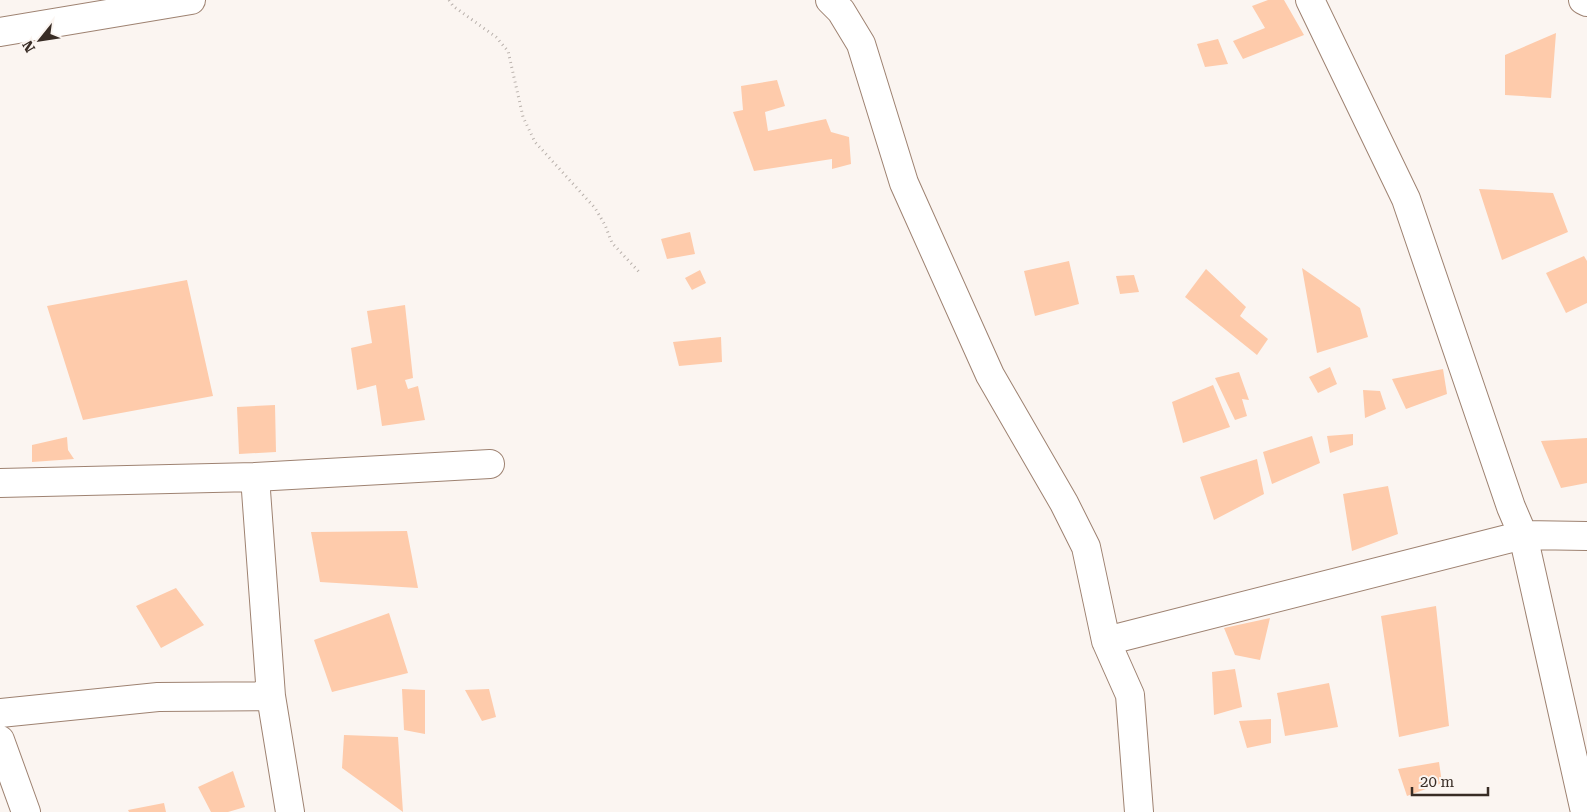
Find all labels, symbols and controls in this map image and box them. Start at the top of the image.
north arrow [15,15,65,65]
text: N [19,38,38,55]
scale bar [1412,764,1488,796]
text: 20 m [1420,773,1455,791]

